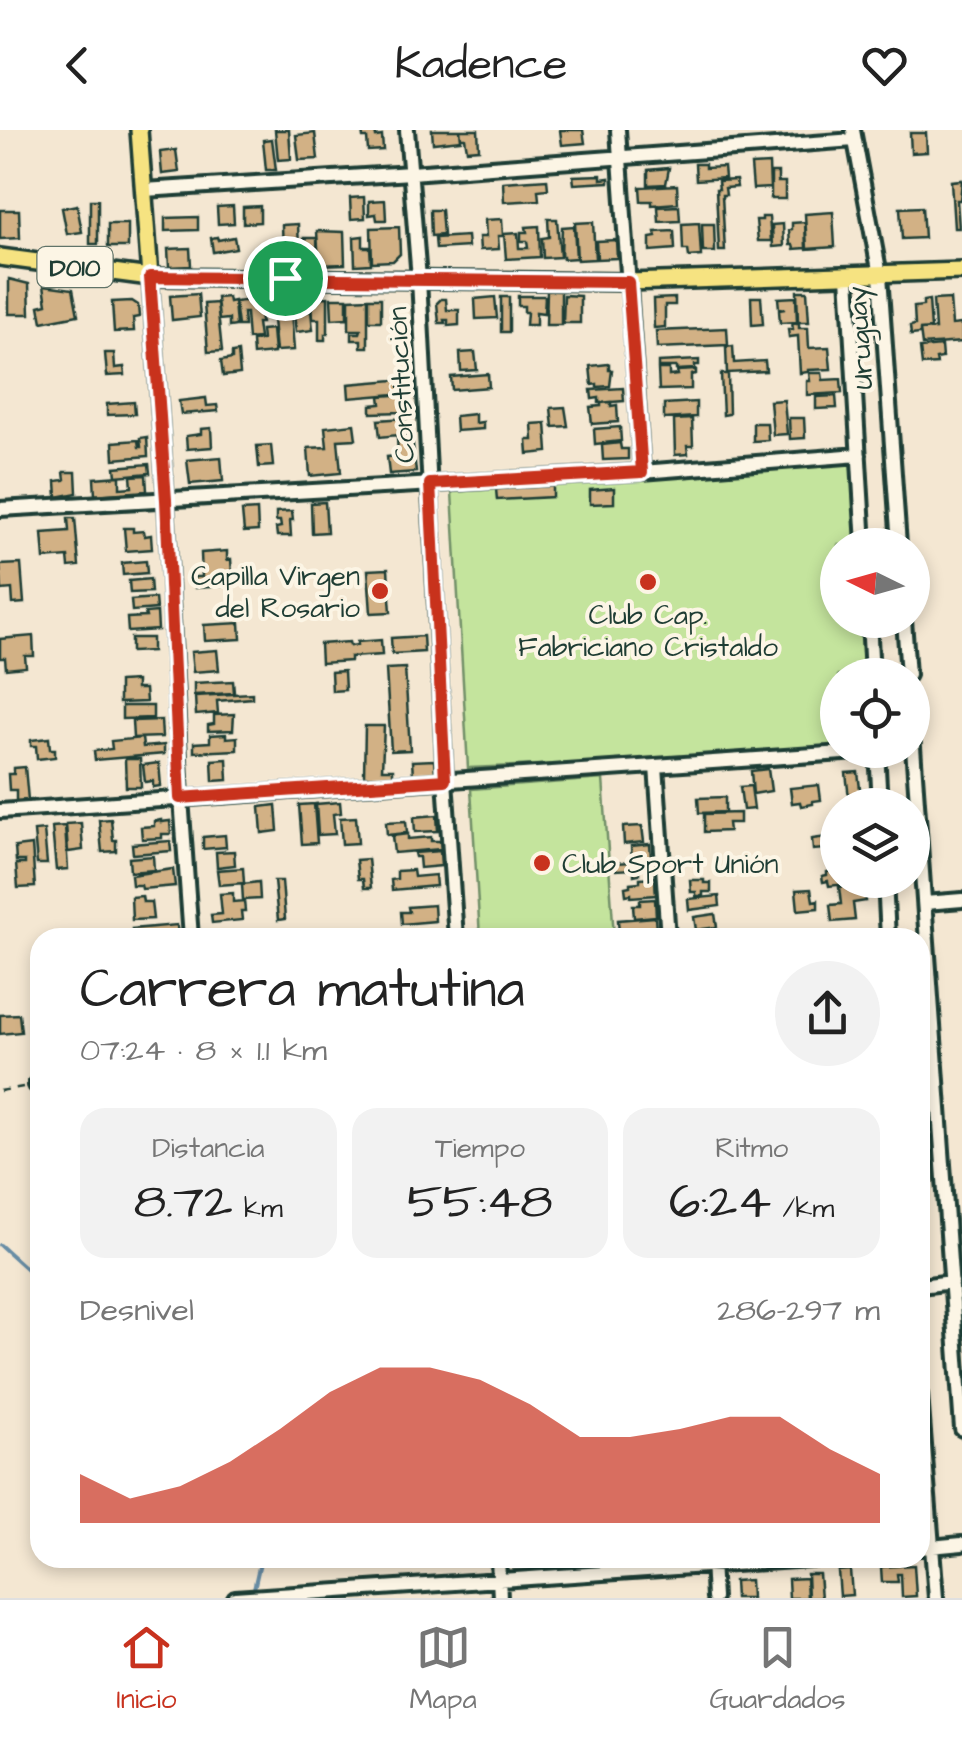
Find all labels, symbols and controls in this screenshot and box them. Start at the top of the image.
text: Kadence [395,34,567,96]
icon: back [50,38,105,93]
icon: heart [857,38,912,93]
pin [243,236,328,321]
road number: D010 [38,247,112,287]
icon: arrive [258,251,313,306]
street label: Uruguay [837,285,886,391]
street label: Constitución [378,306,425,464]
north arrow [820,528,930,638]
map controls [820,528,930,898]
place label: Capilla Virgen del Rosario [191,557,360,628]
marker: Club Cap. Fabriciano Cristaldo [637,571,659,593]
marker: Capilla Virgen del Rosario [369,580,391,602]
place label: Club Cap. Fabriciano Cristaldo [518,596,778,667]
button: locate [820,658,930,768]
button: layers [820,788,930,898]
place label: Club Sport Unión [562,845,778,884]
marker: Club Sport Unión [531,852,553,874]
text: Carrera matutina [80,952,525,1028]
button: share [775,961,880,1066]
text: 07:24 · 8 × 1.1 km [80,1028,327,1073]
text: Distancia [152,1129,264,1168]
text: Tiempo [435,1129,525,1168]
text: Ritmo [715,1129,788,1168]
text: 8.72 [134,1168,233,1237]
text: 55:48 [407,1168,553,1237]
text: 6:24 [669,1168,771,1237]
text: km [233,1189,283,1228]
text: /km [771,1189,834,1228]
text: Desnivel [80,1288,194,1333]
text: 286–297 m [717,1288,880,1333]
tab: Inicio [116,1620,177,1719]
tab: Mapa [409,1620,477,1719]
tab: Guardados [710,1620,846,1719]

